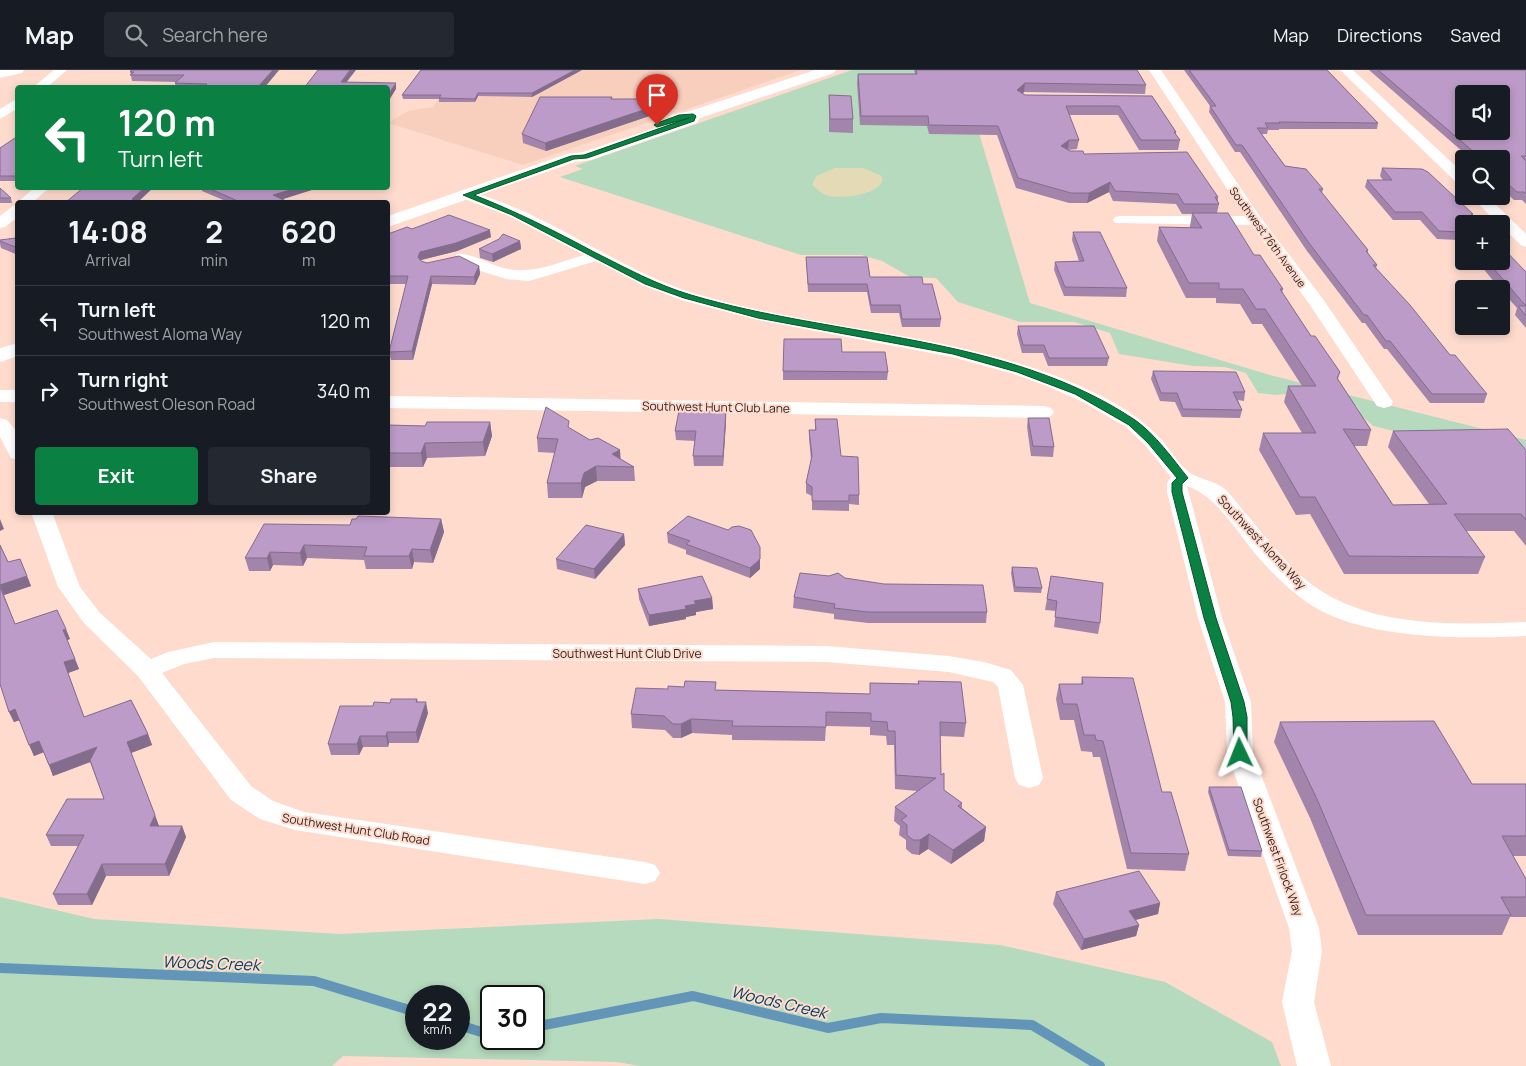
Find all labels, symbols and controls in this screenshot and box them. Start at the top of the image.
search box [104,12,454,57]
text: Map [25,18,74,51]
icon: search [122,21,150,49]
text: Search here [162,22,268,48]
text: Map [1273,23,1309,47]
text: Directions [1337,23,1422,47]
text: Saved [1450,23,1501,47]
pin [636,74,678,125]
icon: arrive [643,81,671,109]
map controls [1455,85,1510,335]
button: sound [1455,85,1510,140]
text: 120 m [118,99,216,147]
icon: left [35,105,100,170]
text: Turn left [118,144,203,174]
button: search [1455,150,1510,205]
street label: Southwest 76th Avenue [1226,184,1310,291]
text: 14:08 [68,211,148,252]
text: 2 [205,211,223,252]
text: 620 [281,211,337,252]
button: + [1455,215,1510,270]
text: Arrival [85,249,131,271]
text: min [201,249,228,271]
text: m [302,249,316,271]
button: − [1455,280,1510,335]
text: Turn left [78,297,156,323]
icon: left [35,307,63,335]
text: 120 m [320,308,370,334]
text: Southwest Aloma Way [78,323,242,345]
text: Turn right [78,367,168,393]
icon: right [35,377,63,405]
text: 340 m [317,378,370,404]
text: Southwest Oleson Road [78,393,255,415]
street label: Southwest Hunt Club Lane [642,397,790,417]
button: Exit [35,447,198,505]
button: Share [208,447,370,505]
street label: Southwest Aloma Way [1214,491,1311,593]
street label: Southwest Hunt Club Drive [553,645,701,662]
position arrow [1213,726,1265,778]
street label: Southwest Firlock Way [1249,796,1307,919]
street label: Southwest Hunt Club Road [281,809,431,849]
water label: Woods Creek [162,950,262,976]
water label: Woods Creek [729,980,831,1024]
speed limit sign: 30 [480,985,545,1050]
text: 22 [423,994,452,1029]
text: km/h [424,1021,451,1038]

